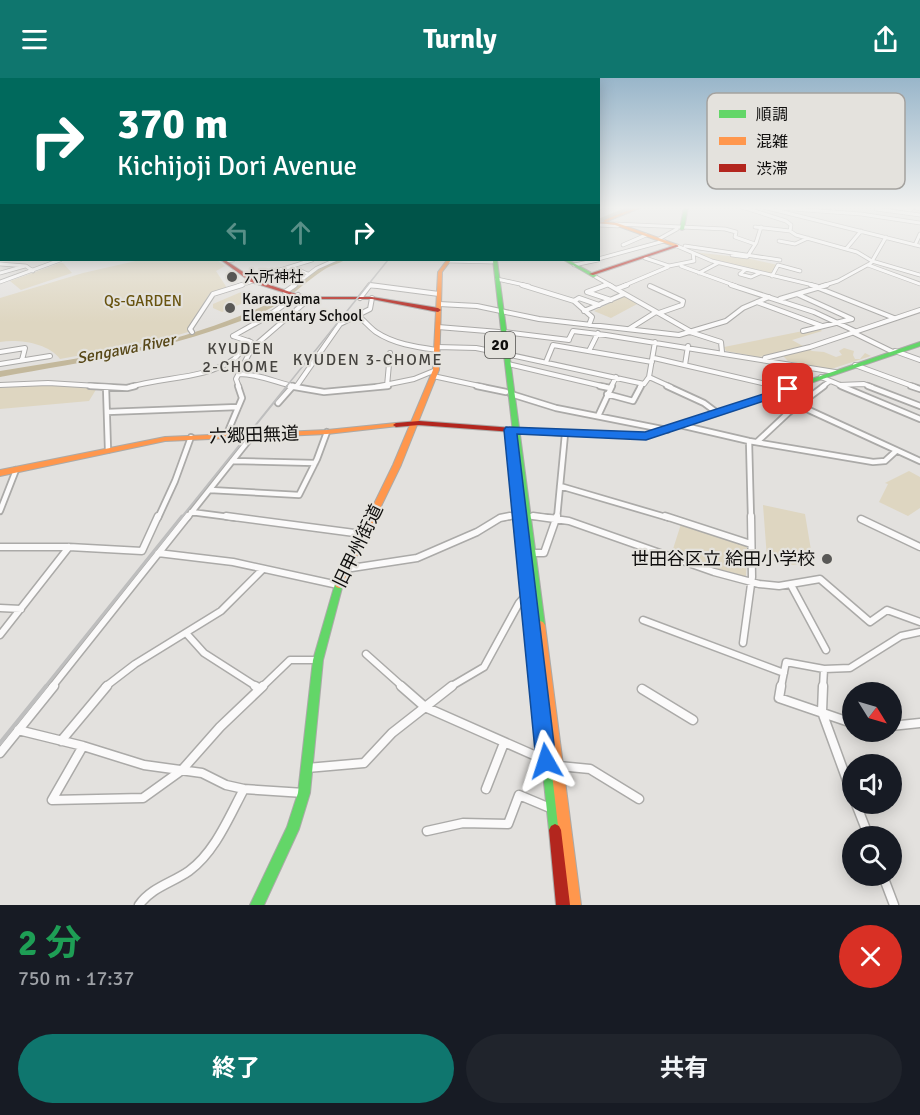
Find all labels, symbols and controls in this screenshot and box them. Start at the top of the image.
icon: menu [18,23,51,56]
text: Turnly [423,23,497,56]
icon: share [869,23,902,56]
legend [707,93,905,189]
text: 370 m [117,99,228,150]
icon: right [18,102,96,180]
text: 順調 [756,105,788,125]
text: 混雑 [756,132,788,152]
text: Kichijoji Dori Avenue [117,150,357,183]
text: 渋滞 [756,159,788,179]
icon: left [221,216,254,249]
icon: ahead [284,216,317,249]
icon: right [347,216,380,249]
place label: 六所神社 [244,268,304,286]
marker: 六所神社 [225,270,239,284]
place label: Karasuyama Elementary School [242,290,363,325]
park label: Qs-GARDEN [104,292,182,310]
marker: Karasuyama Elementary School [223,301,237,315]
water label: Sengawa River [75,329,179,368]
road number: 20 [485,332,515,358]
district label: KYUDEN 2-CHOME [202,339,280,377]
district label: KYUDEN 3-CHOME [293,350,443,370]
pin [762,363,813,414]
icon: arrive [771,372,804,405]
street label: 六郷田無道 [209,422,299,448]
street label: 旧甲州街道 [328,501,388,591]
place label: 世田谷区立 給田小学校 [631,548,815,570]
marker: 世田谷区立 給田小学校 [820,552,834,566]
north arrow [842,682,902,742]
map controls [842,682,902,886]
position arrow [514,729,578,793]
button: sound [842,754,902,814]
button: search [842,826,902,886]
text: 2 分 [18,921,81,966]
button: close [839,925,902,988]
text: 750 m · 17:37 [18,966,134,991]
button: 終了 [18,1034,454,1103]
button: 共有 [466,1034,902,1103]

